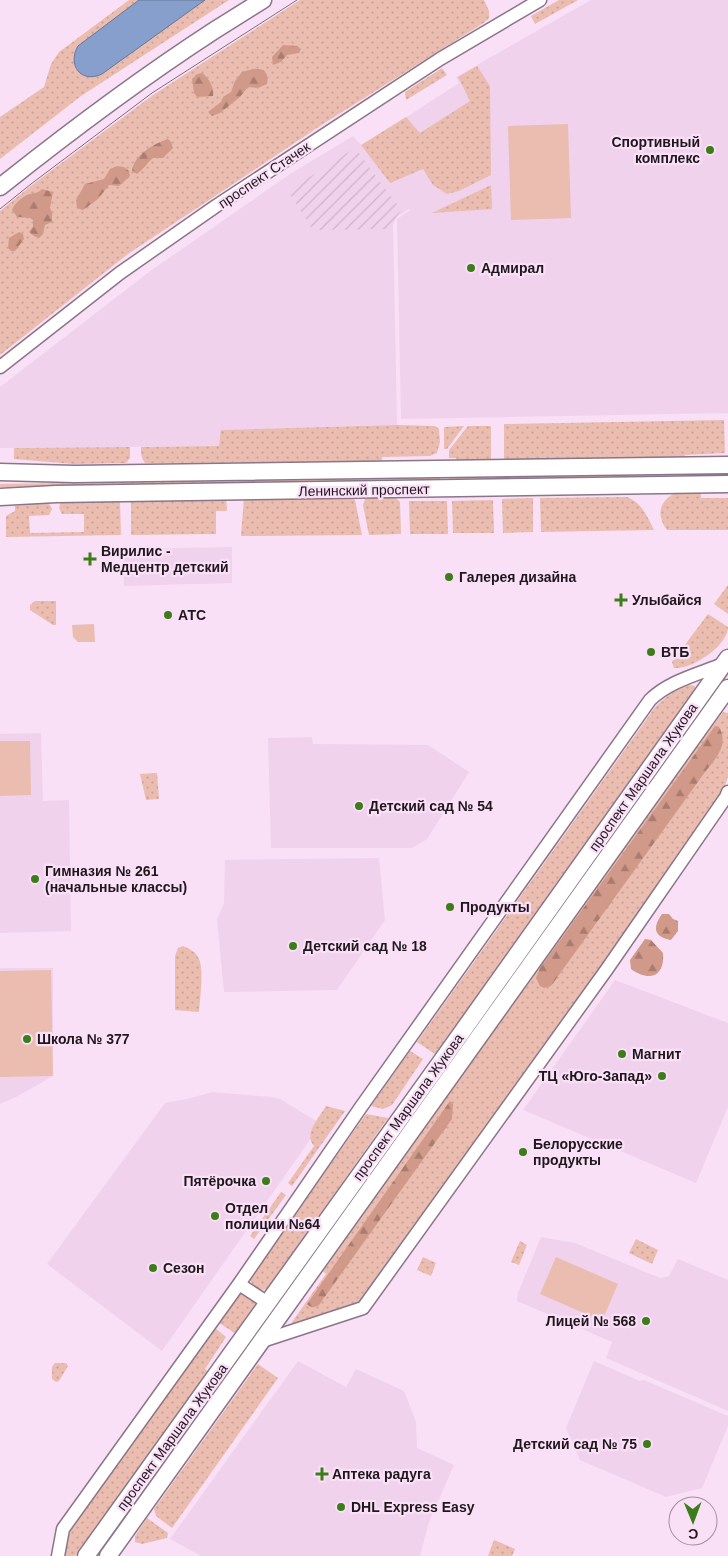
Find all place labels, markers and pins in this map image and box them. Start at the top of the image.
place label: Спортивный комплекс [611,134,700,166]
marker: Спортивный комплекс [704,144,716,156]
place label: Адмирал [481,260,544,276]
marker: Адмирал [465,262,477,274]
place label: Вирилис - Медцентр детский [101,543,229,575]
marker: Вирилис - Медцентр детский [83,552,97,566]
place label: Галерея дизайна [459,569,577,585]
marker: Галерея дизайна [443,571,455,583]
place label: Улыбайся [632,592,702,608]
marker: Улыбайся [614,593,628,607]
place label: АТС [178,607,206,623]
marker: АТС [162,609,174,621]
place label: ВТБ [661,644,689,660]
marker: ВТБ [645,646,657,658]
place label: Детский сад № 54 [369,798,493,814]
marker: Детский сад № 54 [353,800,365,812]
place label: Гимназия № 261 (начальные классы) [45,863,187,895]
marker: Гимназия № 261 (начальные классы) [29,873,41,885]
place label: Продукты [460,899,530,915]
marker: Продукты [444,901,456,913]
place label: Детский сад № 18 [303,938,427,954]
marker: Детский сад № 18 [287,940,299,952]
place label: Школа № 377 [37,1031,130,1047]
marker: Школа № 377 [21,1033,33,1045]
place label: Магнит [632,1046,682,1062]
marker: Магнит [616,1048,628,1060]
place label: ТЦ «Юго-Запад» [539,1068,652,1084]
marker: ТЦ «Юго-Запад» [656,1070,668,1082]
place label: Белорусские продукты [533,1136,623,1168]
marker: Белорусские продукты [517,1146,529,1158]
place label: Пятёрочка [183,1173,256,1189]
marker: Пятёрочка [260,1175,272,1187]
place label: Отдел полиции №64 [225,1200,320,1232]
marker: Отдел полиции №64 [209,1210,221,1222]
place label: Сезон [163,1260,205,1276]
marker: Сезон [147,1262,159,1274]
place label: Лицей № 568 [546,1313,636,1329]
marker: Лицей № 568 [640,1315,652,1327]
place label: Детский сад № 75 [513,1436,637,1452]
marker: Детский сад № 75 [641,1438,653,1450]
place label: Аптека радуга [332,1466,431,1482]
marker: Аптека радуга [316,1468,328,1480]
place label: DHL Express Easy [351,1499,475,1515]
marker: DHL Express Easy [335,1501,347,1513]

